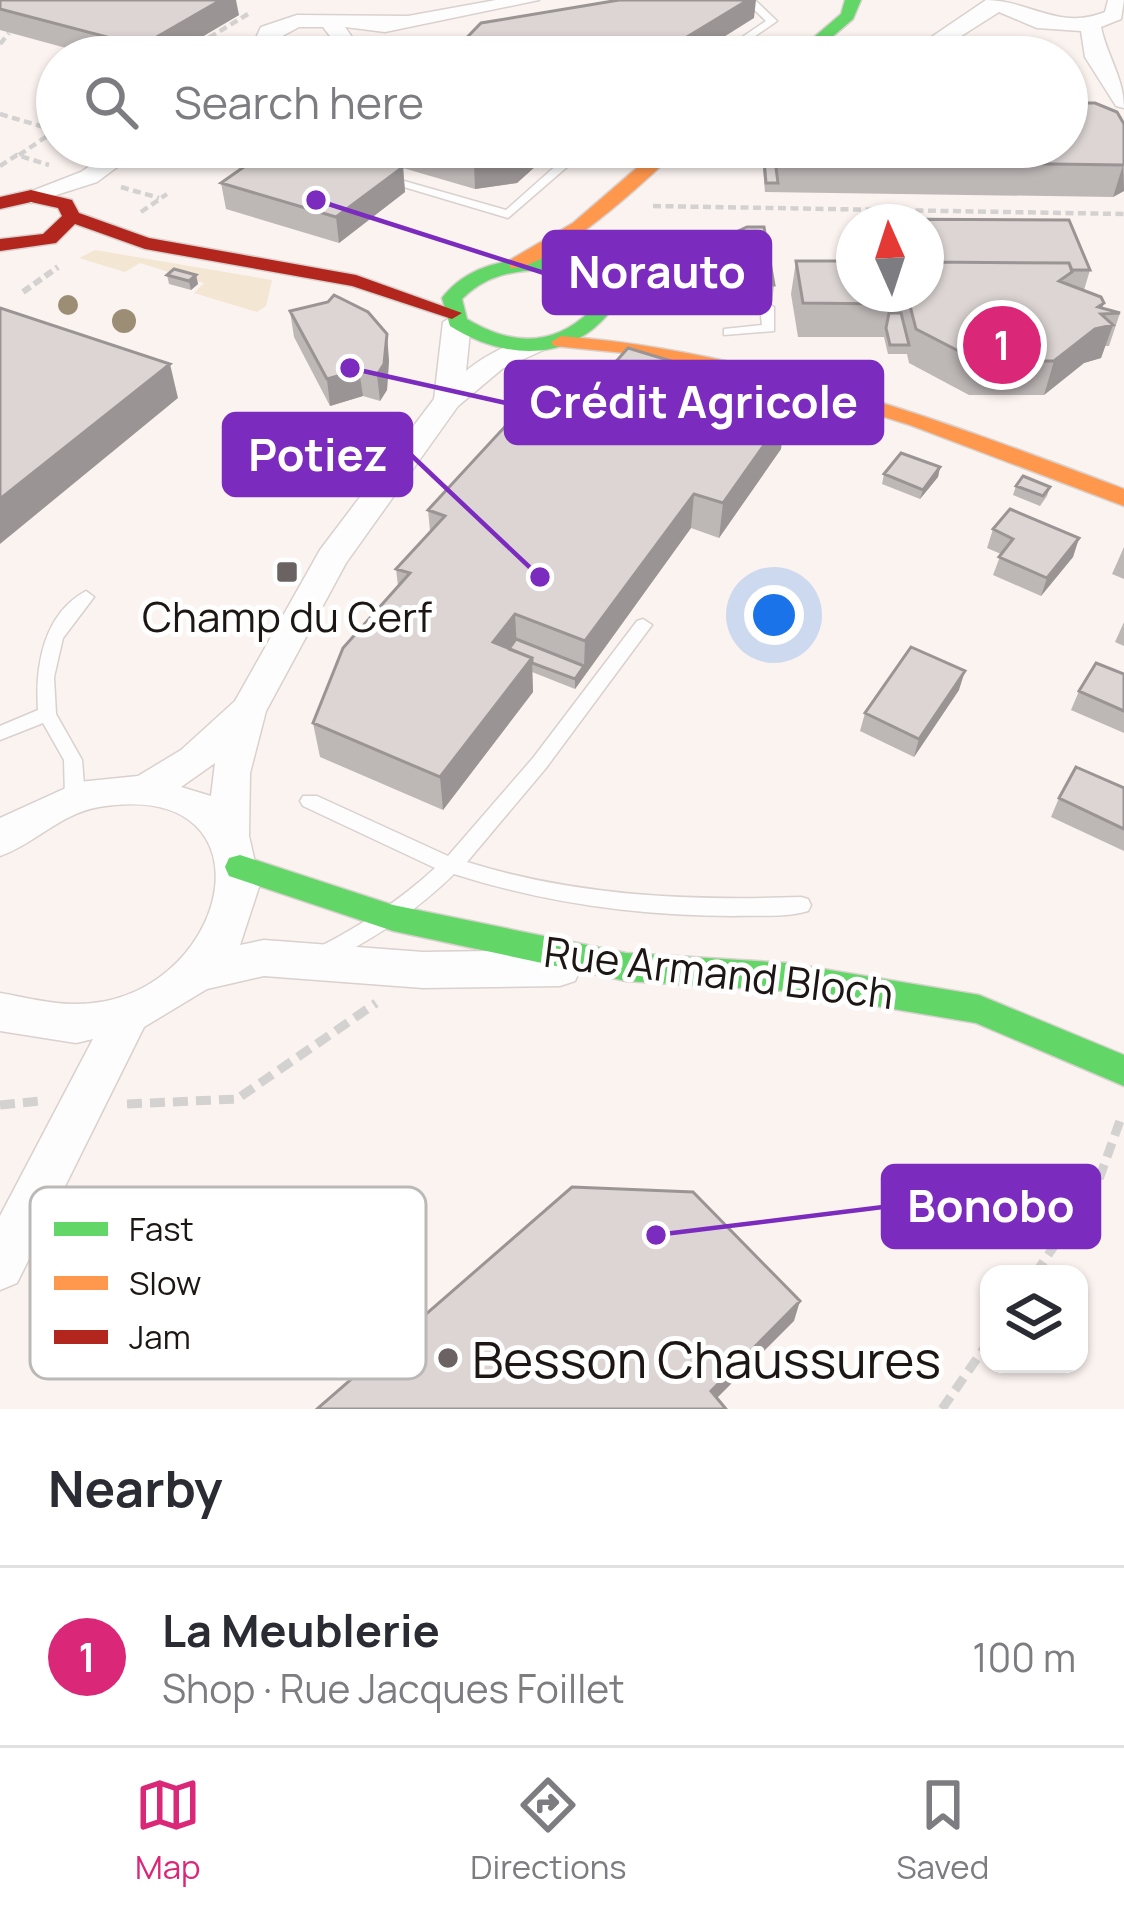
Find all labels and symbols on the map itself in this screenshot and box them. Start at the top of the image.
north arrow [836,204,944,312]
callout: Norauto [544,232,770,313]
text: Norauto [568,240,746,302]
pin: 1 [963,300,1041,390]
callout: Crédit Agricole [506,362,882,443]
text: Crédit Agricole [530,370,858,432]
callout: Potiez [224,414,411,495]
text: Potiez [248,423,388,485]
marker: Champ du Cerf [274,559,300,585]
your location [744,585,804,645]
place label: Champ du Cerf [142,587,432,645]
street label: Rue Armand Bloch [541,922,897,1022]
callout: Bonobo [883,1166,1099,1247]
text: Bonobo [907,1174,1075,1236]
legend [30,1187,426,1379]
text: Fast [129,1206,194,1251]
text: Slow [129,1260,201,1305]
text: Jam [129,1314,191,1359]
place label: Besson Chaussures [472,1324,941,1393]
marker: Besson Chaussures [435,1345,461,1371]

